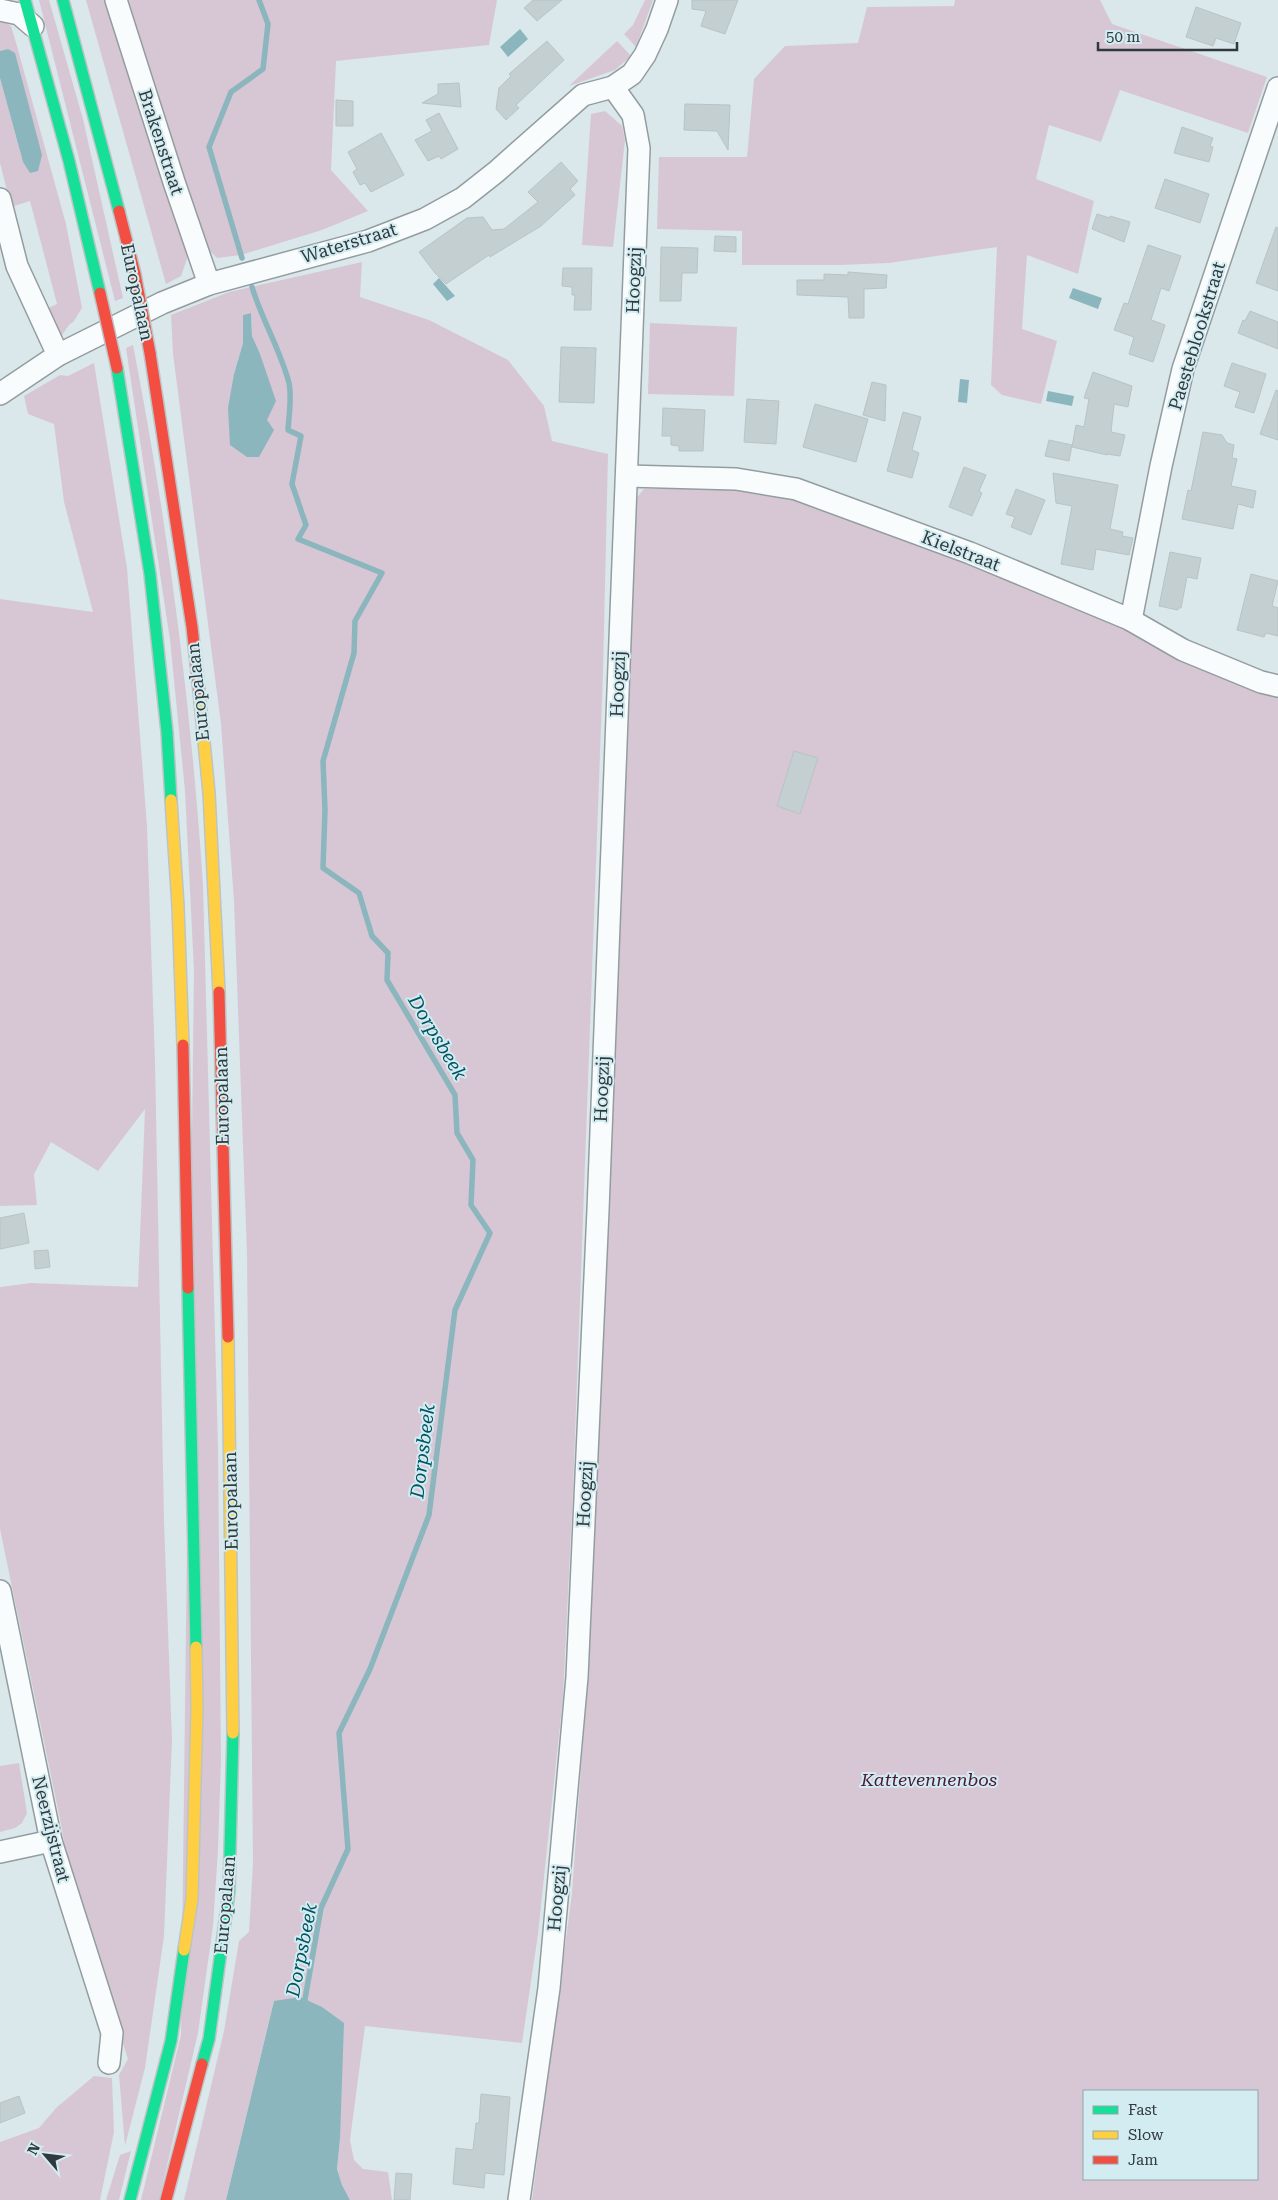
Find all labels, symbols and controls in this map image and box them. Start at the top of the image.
scale bar [1098,20,1237,52]
text: 50 m [1106,28,1141,46]
street label: Brakenstraat [135,86,189,198]
street label: Waterstraat [298,218,400,267]
street label: Europalaan [117,241,158,343]
street label: Hoogzij [622,246,645,314]
street label: Paesteblookstraat [1164,259,1229,413]
street label: Kielstraat [919,526,1004,575]
street label: Europalaan [182,641,213,742]
street label: Hoogzij [606,650,629,718]
water label: Dorpsbeek [403,990,472,1085]
street label: Europalaan [210,1046,233,1146]
street label: Hoogzij [590,1055,613,1123]
water label: Dorpsbeek [405,1402,440,1501]
street label: Europalaan [219,1451,242,1551]
street label: Hoogzij [572,1460,597,1528]
park label: Kattevennenbos [860,1769,997,1790]
street label: Neerzijstraat [28,1773,75,1885]
street label: Europalaan [210,1854,239,1955]
street label: Hoogzij [543,1864,570,1932]
water label: Dorpsbeek [281,1901,322,2000]
legend [1083,2090,1258,2180]
text: Fast [1128,2101,1158,2119]
text: Slow [1128,2126,1164,2144]
north arrow [20,2130,70,2180]
text: N [24,2140,43,2157]
text: Jam [1128,2151,1158,2169]

